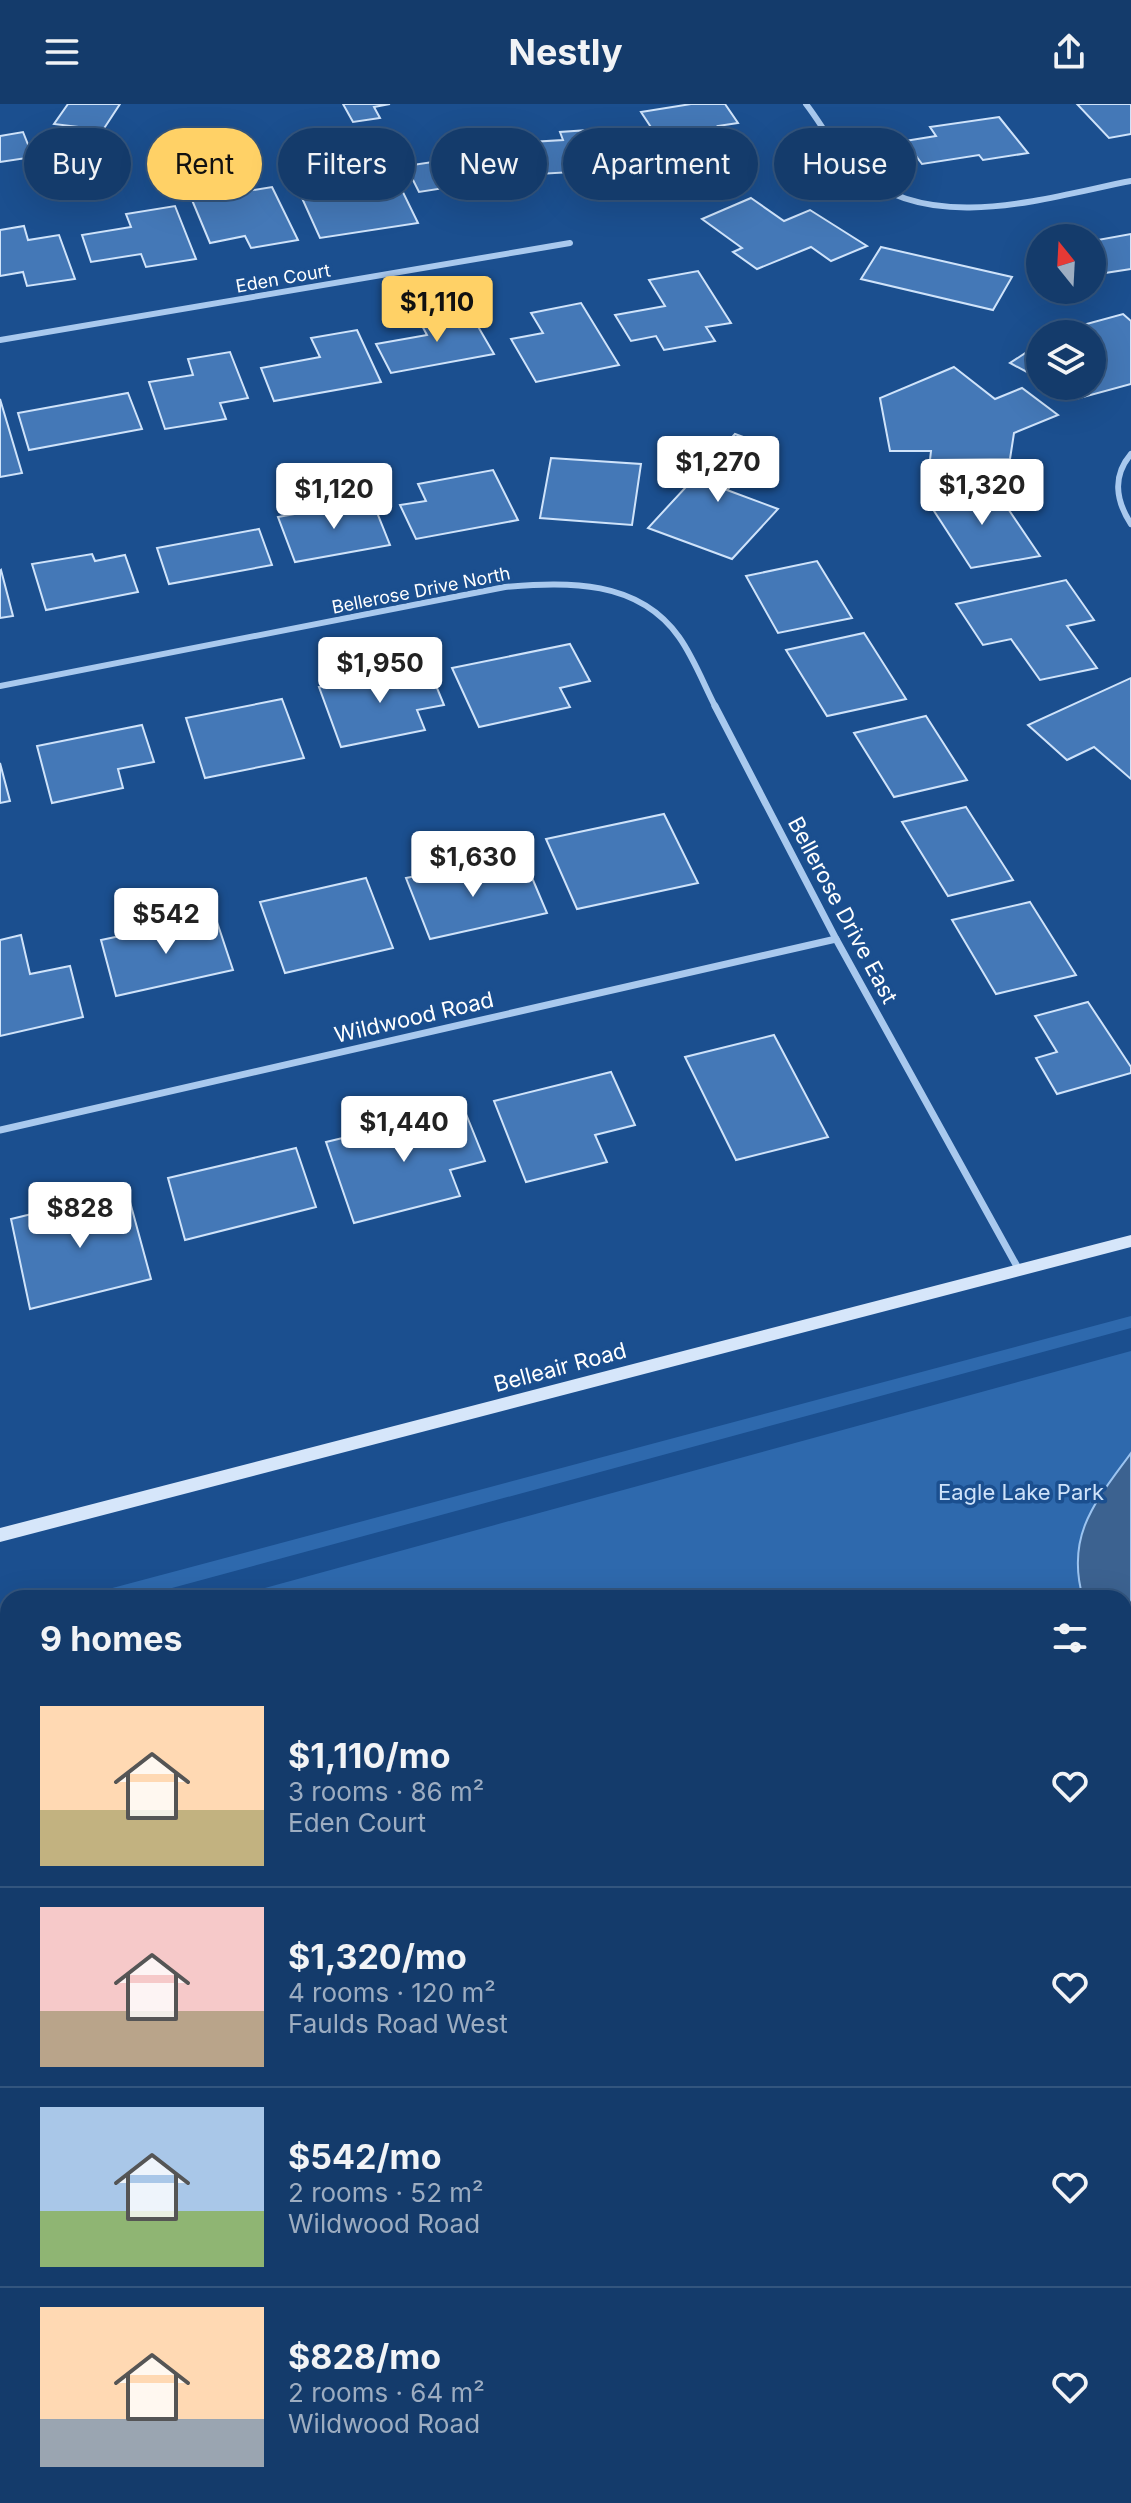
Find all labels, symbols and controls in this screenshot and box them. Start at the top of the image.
icon: menu [40,30,84,74]
text: Nestly [508,30,623,74]
icon: share [1047,30,1091,74]
chip: Buy [24,128,131,200]
chip: Rent [147,128,262,200]
chip: Filters [278,128,415,200]
chip: New [431,128,547,200]
chip: Apartment [563,128,758,200]
chip: House [774,128,916,200]
north arrow [1026,224,1106,304]
map controls [1026,224,1106,400]
street label: Eden Court [234,259,332,297]
pin: $1,110 [372,276,502,344]
text: $1,110 [400,286,474,317]
button: layers [1026,320,1106,400]
pin: $1,270 [653,436,783,504]
text: $1,270 [675,446,761,477]
pin: $1,320 [917,459,1047,527]
pin: $1,120 [269,463,399,531]
text: $1,320 [938,469,1026,500]
text: $1,120 [294,473,374,504]
street label: Bellerose Drive North [330,562,512,618]
pin: $1,950 [315,637,445,705]
text: $1,950 [336,647,424,678]
street label: Bellerose Drive East [783,812,903,1008]
pin: $1,630 [408,831,538,899]
text: $1,630 [429,841,517,872]
pin: $542 [119,888,213,956]
text: $542 [132,898,200,929]
street label: Wildwood Road [332,986,496,1048]
pin: $1,440 [339,1096,469,1164]
text: $1,440 [359,1106,449,1137]
pin: $828 [33,1182,127,1250]
text: $828 [46,1192,114,1223]
street label: Belleair Road [491,1337,629,1397]
park label: Eagle Lake Park [938,1479,1104,1505]
icon: filters [1048,1616,1092,1660]
text: 9 homes [40,1618,182,1659]
text: $1,110/mo [288,1735,451,1776]
icon: home [104,1738,200,1834]
icon: heart [1048,1764,1092,1808]
text: 3 rooms · 86 m² [288,1776,484,1807]
text: Eden Court [288,1807,426,1838]
text: $1,320/mo [288,1936,467,1977]
icon: home [104,1939,200,2035]
icon: heart [1048,1965,1092,2009]
text: 4 rooms · 120 m² [288,1977,496,2008]
text: Faulds Road West [288,2008,508,2039]
text: $542/mo [288,2136,441,2177]
icon: home [104,2139,200,2235]
icon: heart [1048,2165,1092,2209]
text: 2 rooms · 52 m² [288,2177,484,2208]
text: Wildwood Road [288,2208,480,2239]
text: $828/mo [288,2336,441,2377]
icon: home [104,2339,200,2435]
icon: heart [1048,2365,1092,2409]
text: 2 rooms · 64 m² [288,2377,485,2408]
text: Wildwood Road [288,2408,480,2439]

